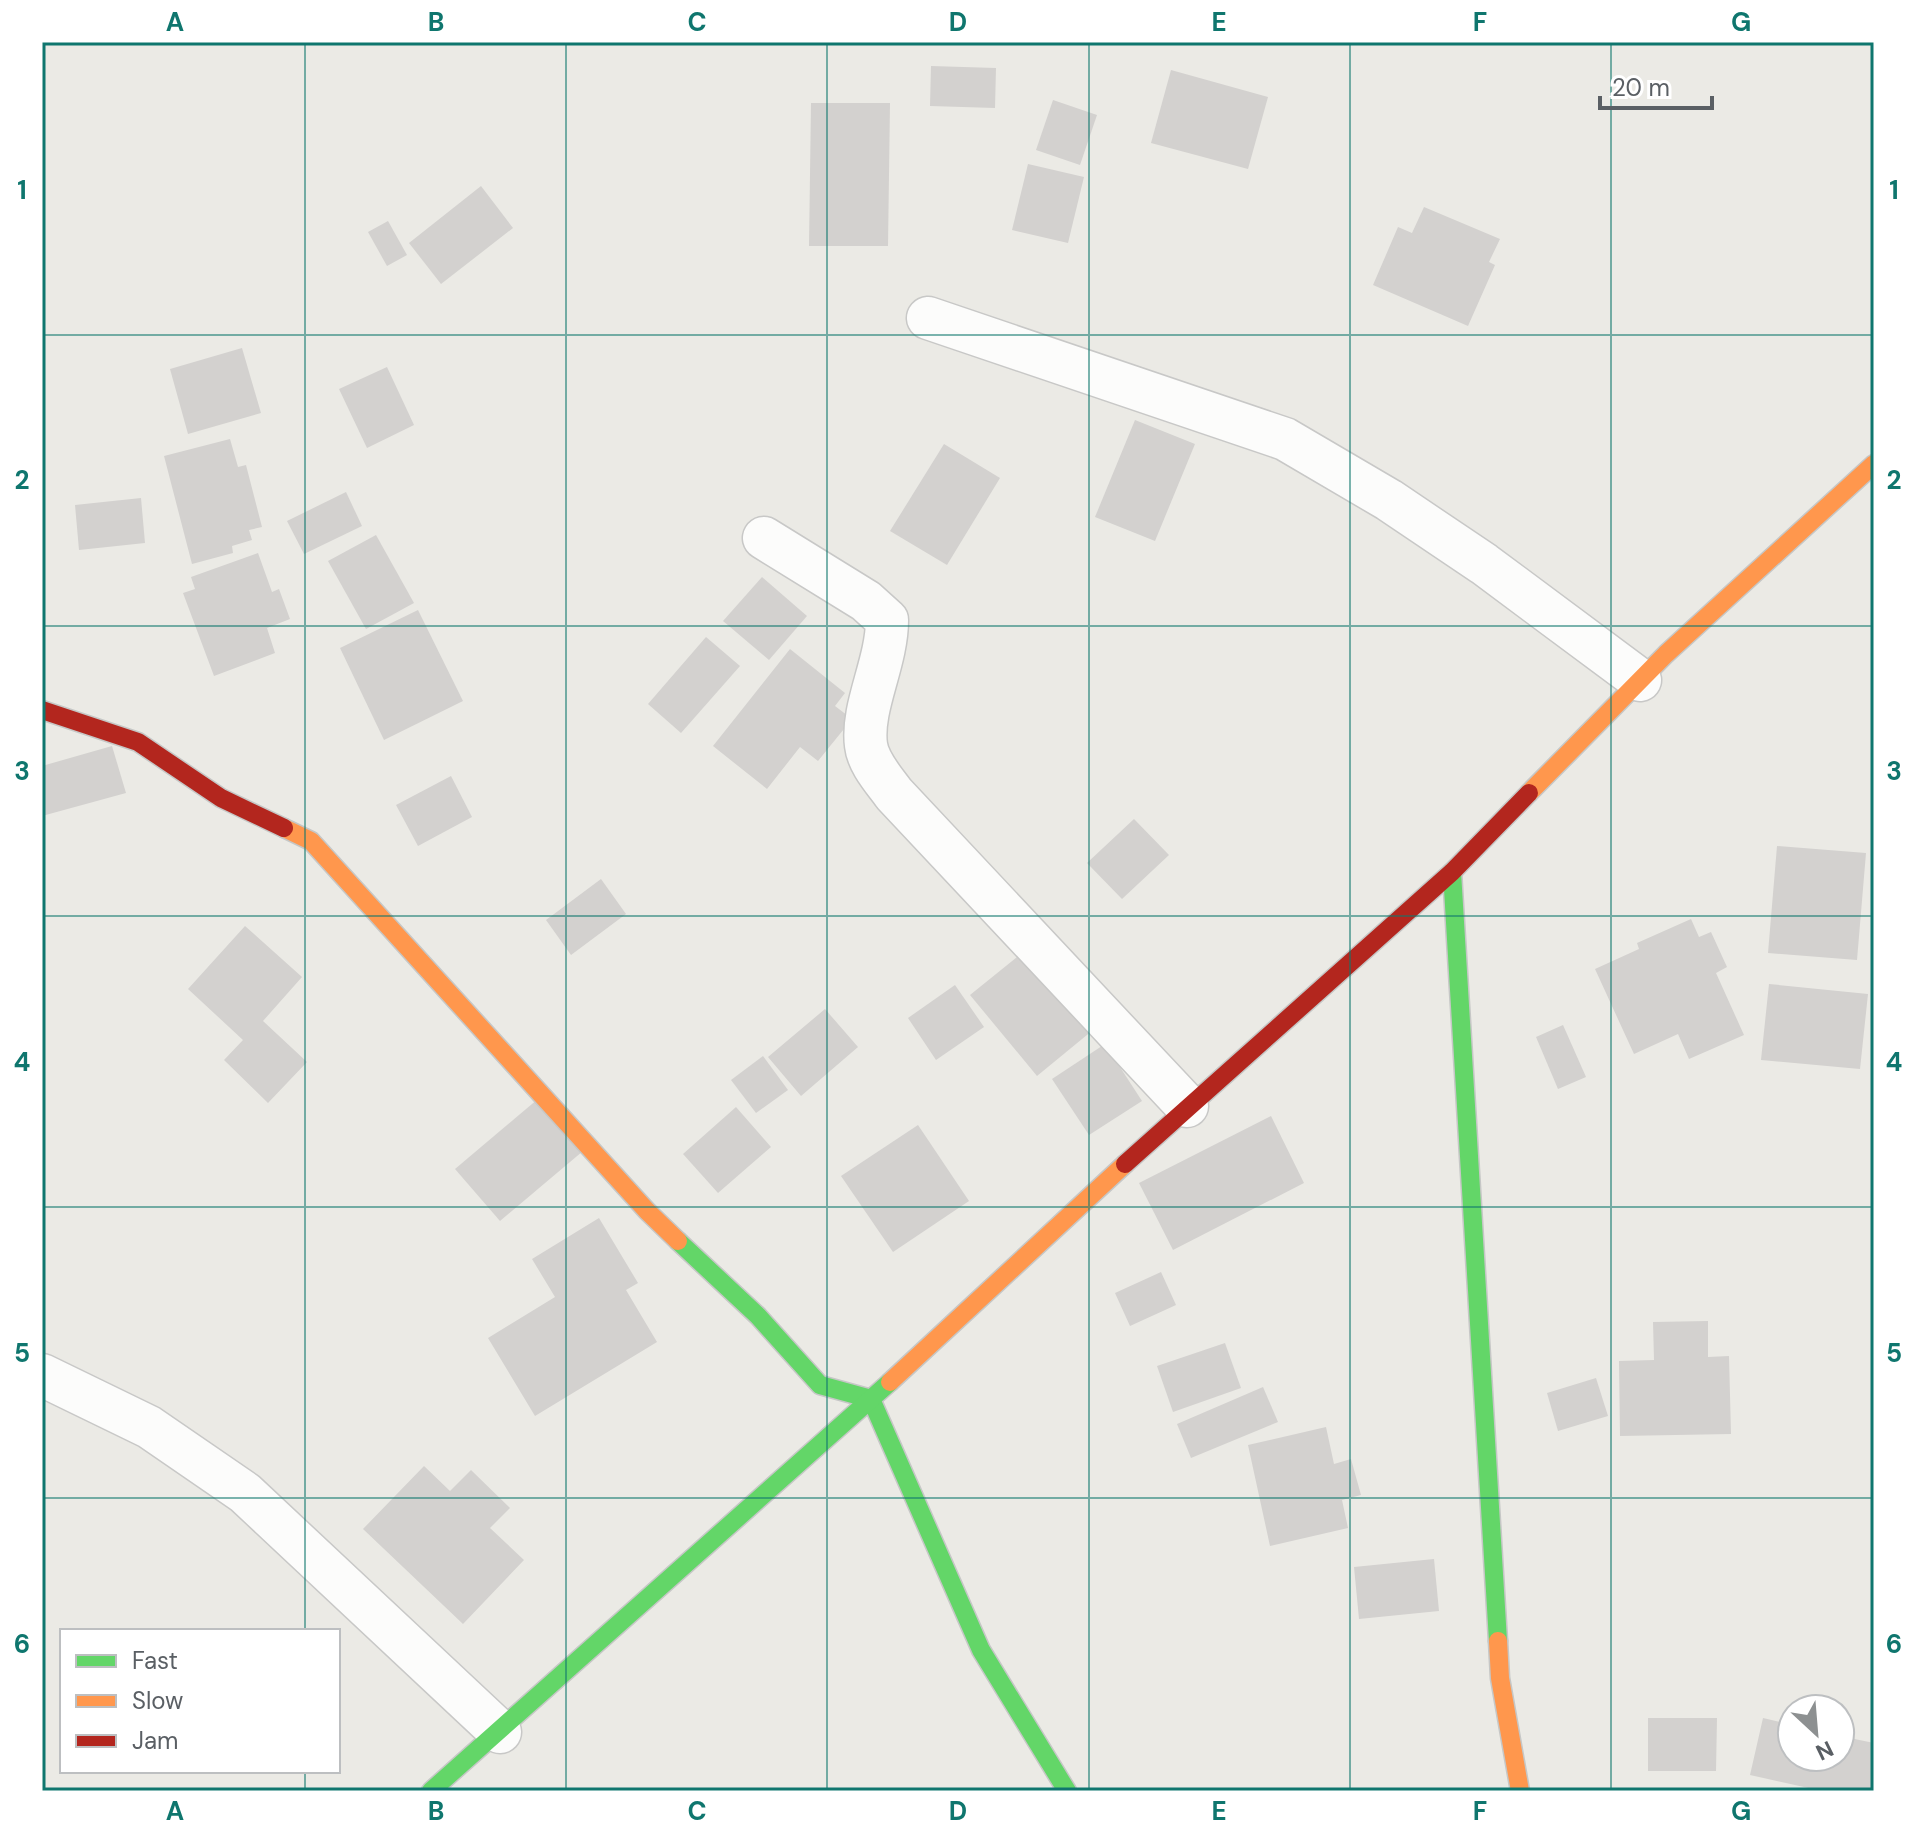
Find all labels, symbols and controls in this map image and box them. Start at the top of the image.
text: A [166,5,184,39]
text: B [428,5,444,39]
text: C [687,5,707,39]
text: D [949,5,967,39]
text: E [1211,5,1227,39]
text: F [1473,5,1487,39]
text: G [1731,5,1751,39]
scale bar [1600,60,1712,110]
text: 20 m [1612,72,1670,103]
text: 1 [17,173,27,207]
text: 1 [1889,173,1899,207]
text: 2 [14,463,30,497]
text: 2 [1886,463,1902,497]
text: 3 [14,754,30,788]
text: 3 [1886,754,1902,788]
text: 4 [14,1045,30,1079]
text: 4 [1886,1045,1902,1079]
text: 5 [14,1336,30,1370]
text: 5 [1886,1336,1902,1370]
text: 6 [14,1627,30,1661]
text: 6 [1886,1627,1902,1661]
legend [60,1629,340,1773]
text: Fast [132,1645,178,1676]
text: Slow [132,1685,183,1716]
north arrow [1776,1693,1856,1773]
text: Jam [132,1725,178,1756]
text: N [1811,1734,1838,1767]
text: A [166,1794,184,1828]
text: B [428,1794,444,1828]
text: C [687,1794,707,1828]
text: D [949,1794,967,1828]
text: E [1211,1794,1227,1828]
text: F [1473,1794,1487,1828]
text: G [1731,1794,1751,1828]

